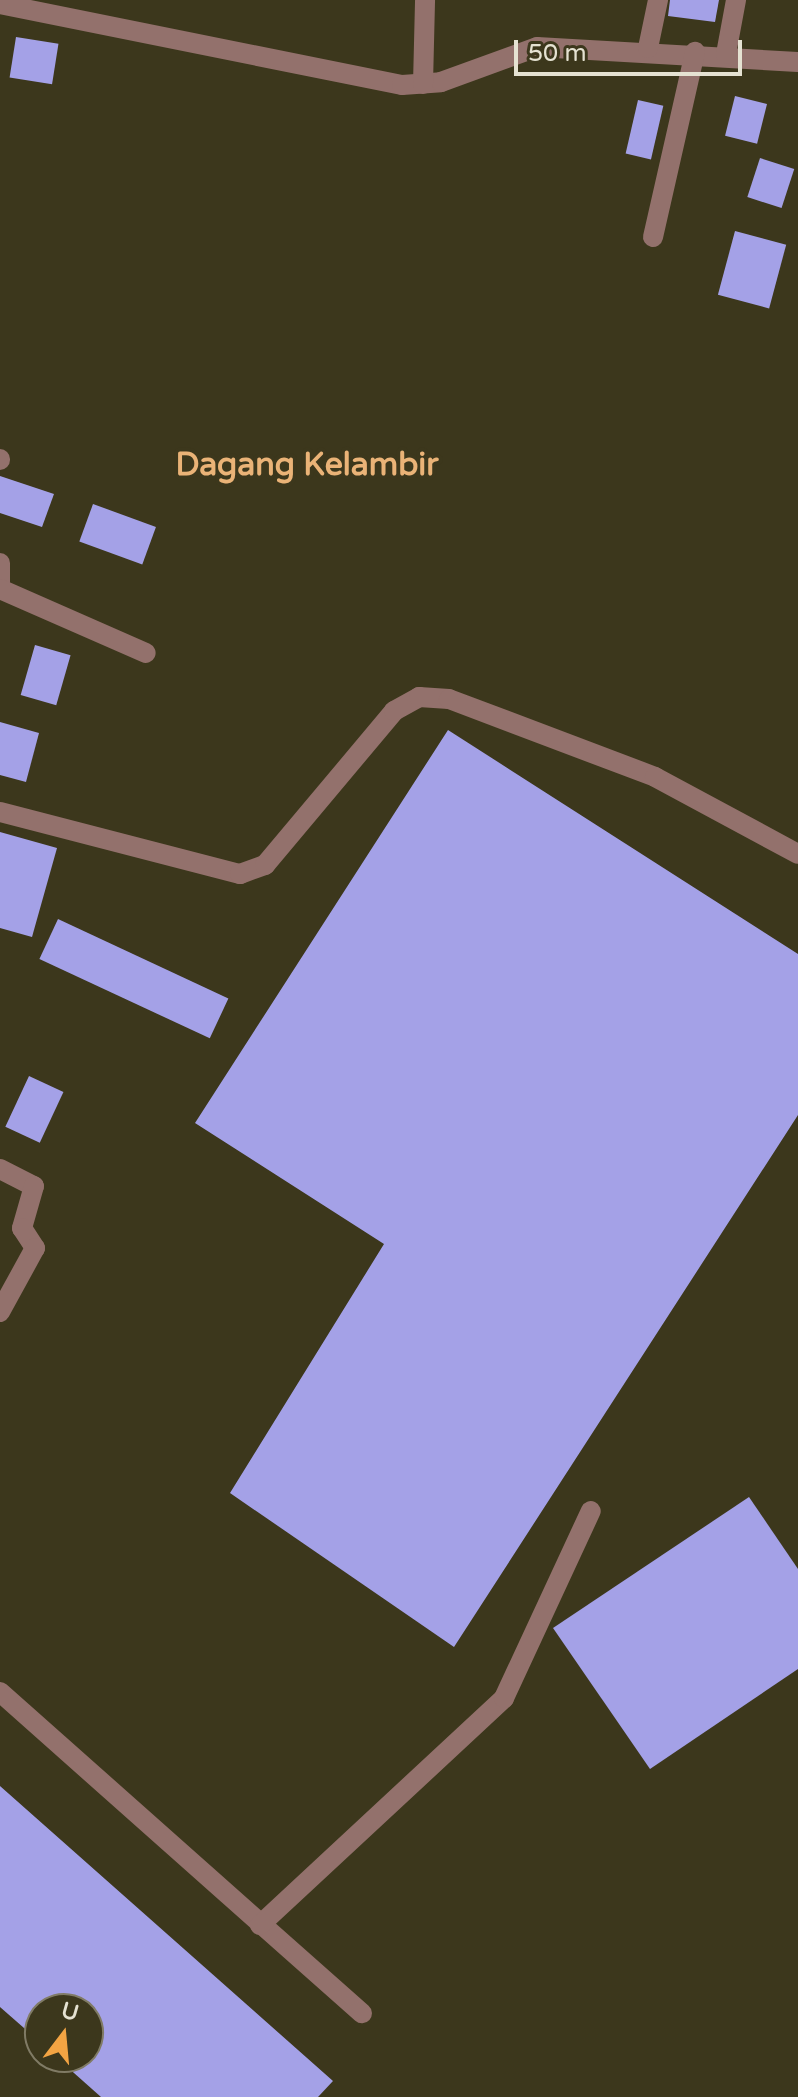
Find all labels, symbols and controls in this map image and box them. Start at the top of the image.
scale bar [518,24,746,74]
text: 50 m [528,39,586,68]
district label: Dagang Kelambir [175,446,439,484]
north arrow [24,1993,104,2073]
text: U [58,1997,82,2027]

